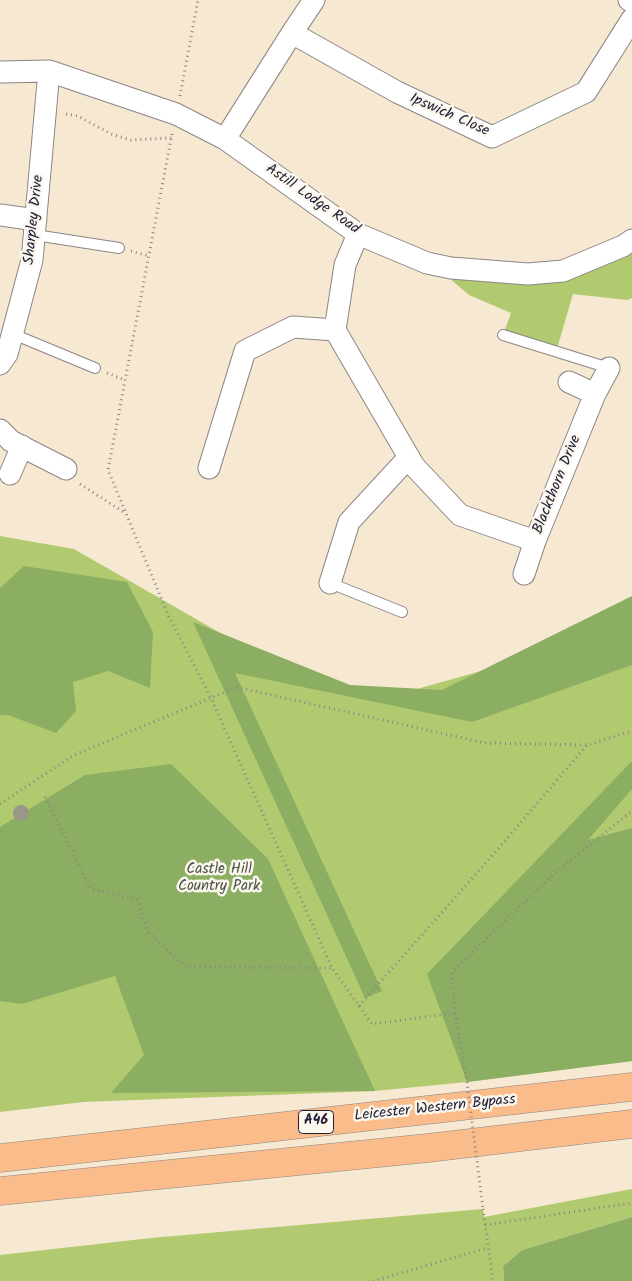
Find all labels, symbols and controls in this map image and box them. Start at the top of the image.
street label: Ipswich Close [406,90,492,142]
street label: Astill Lodge Road [262,161,362,239]
street label: Sharpley Drive [21,174,49,266]
street label: Blackthorn Drive [530,433,586,537]
park label: Castle Hill Country Park [178,861,260,896]
street label: Leicester Western Bypass [354,1092,516,1126]
road number: A46 [298,1110,334,1134]

